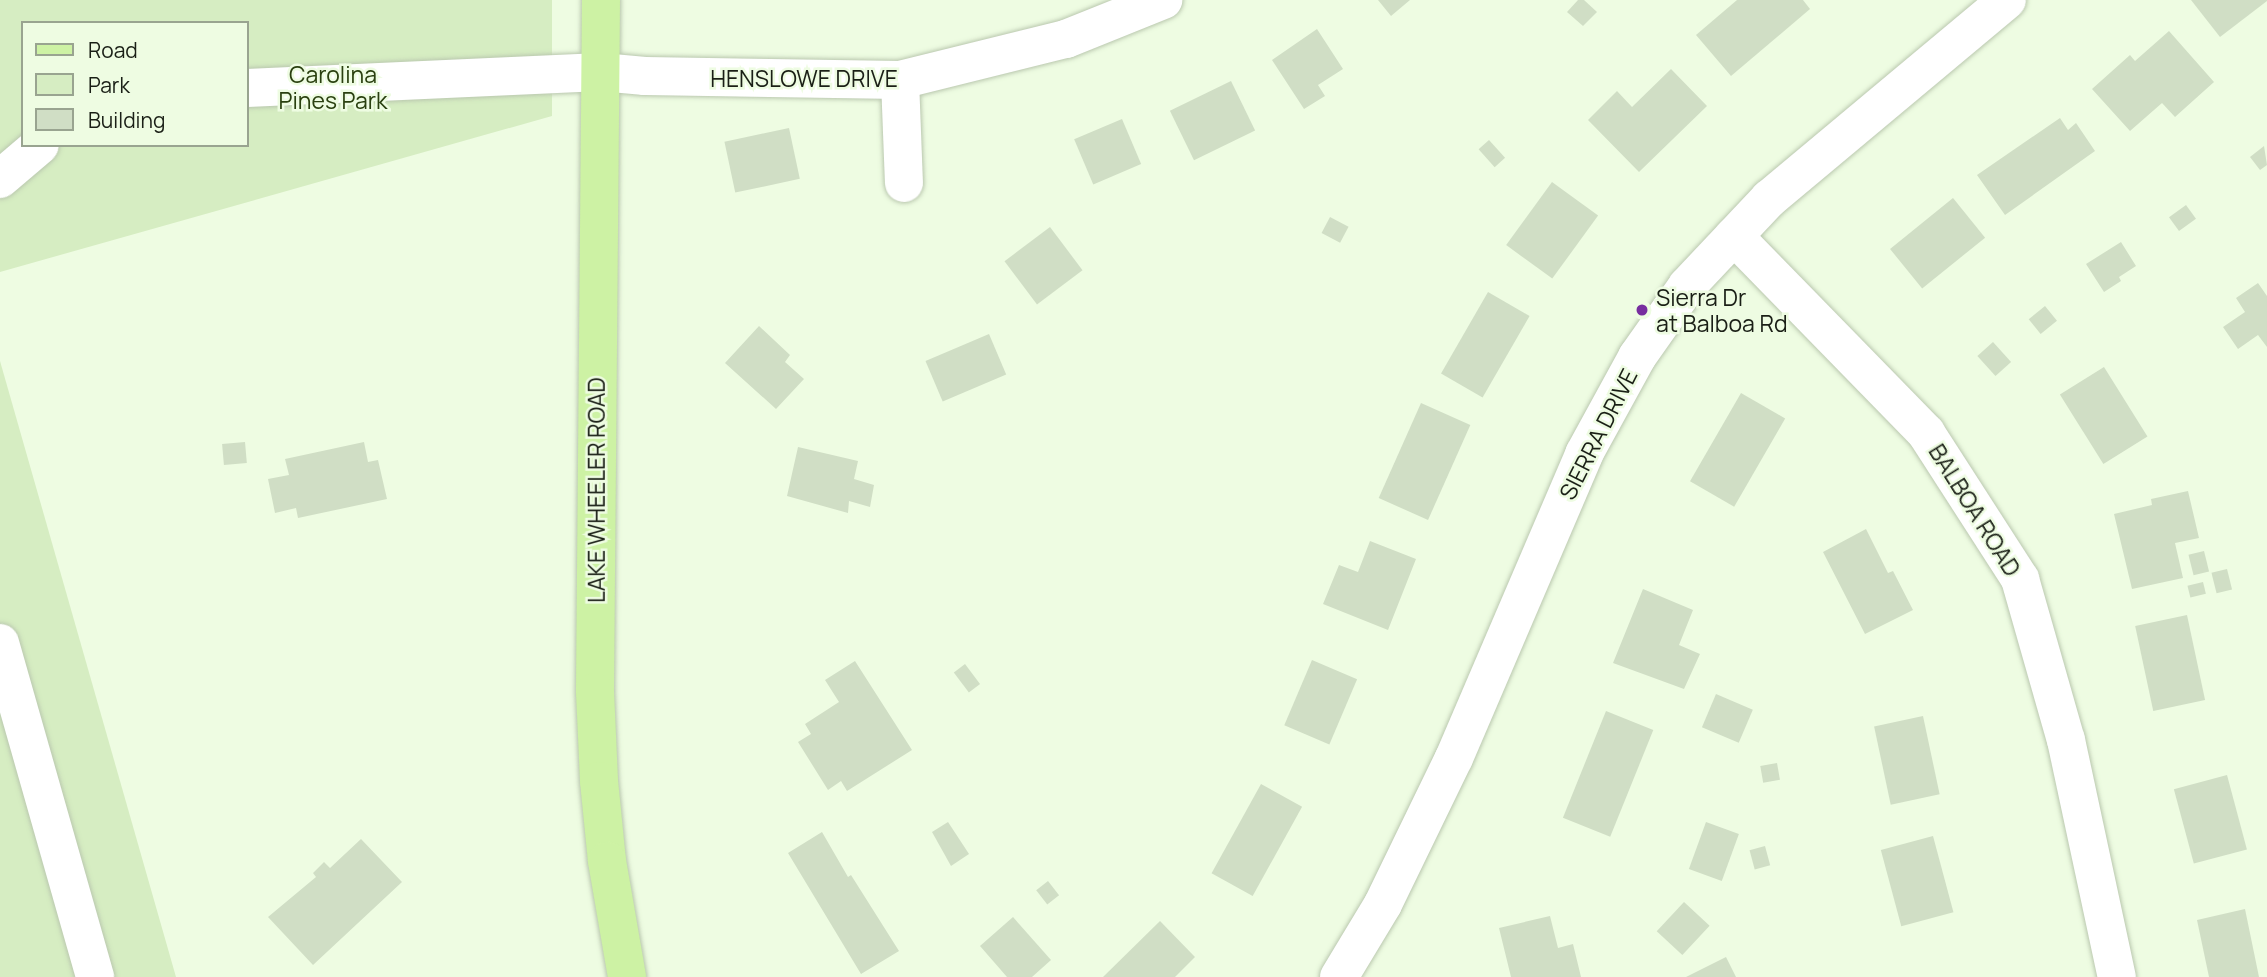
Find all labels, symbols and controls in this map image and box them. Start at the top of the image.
legend [21,21,248,147]
text: Road [88,36,138,64]
park label: Carolina Pines Park [279,60,387,114]
street label: HENSLOWE DRIVE [710,64,898,92]
text: Park [88,71,130,99]
text: Building [88,106,165,134]
place label: Sierra Dr at Balboa Rd [1656,283,1788,337]
marker: Sierra Dr at Balboa Rd [1634,302,1650,318]
street label: SIERRA DRIVE [1553,364,1643,504]
street label: LAKE WHEELER ROAD [582,377,610,603]
street label: BALBOA ROAD [1923,439,2027,581]

